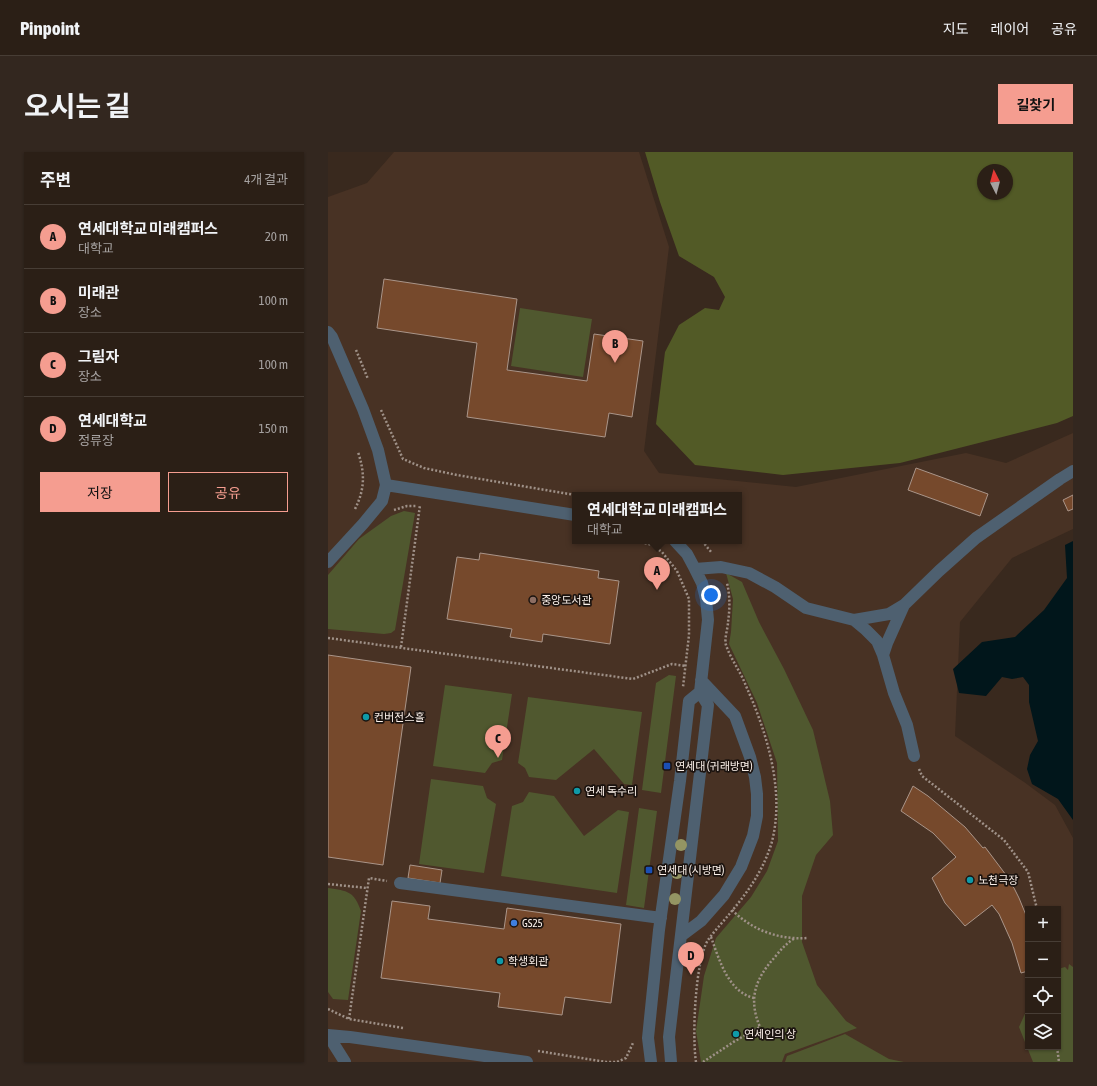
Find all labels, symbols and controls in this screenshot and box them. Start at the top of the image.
text: Pinpoint [20,17,80,39]
text: 지도 [943,21,969,37]
text: 레이어 [991,21,1029,37]
text: 공유 [1051,21,1077,37]
button: 길찾기 [998,84,1073,124]
text: 오시는 길 [24,90,131,122]
north arrow [977,164,1013,200]
text: 주변 [40,170,71,190]
text: 4개 결과 [244,172,288,187]
text: 연세대학교 미래캠퍼스 [78,220,218,237]
text: A [50,229,56,244]
text: 20 m [265,229,288,244]
text: 대학교 [78,241,114,256]
text: 미래관 [78,284,119,301]
text: B [50,293,56,308]
text: 100 m [259,293,288,308]
text: 장소 [78,305,102,320]
pin: B [602,330,628,363]
text: 그림자 [78,348,119,365]
text: C [50,357,56,372]
text: 100 m [259,357,288,372]
text: 장소 [78,369,102,384]
text: 연세대학교 [78,412,147,429]
text: D [49,421,57,436]
text: 150 m [259,421,288,436]
text: 정류장 [78,433,114,448]
button: 저장 [40,472,160,512]
button: 공유 [168,472,288,512]
popup [572,492,742,544]
text: 연세대학교 미래캠퍼스 [587,501,727,518]
text: 대학교 [587,522,623,537]
pin: A [644,557,670,590]
your location [701,585,721,605]
place label: 중앙도서관 [541,594,592,606]
marker: 중앙도서관 [528,595,538,605]
place label: 컨버전스홀 [374,711,425,723]
marker: 컨버전스홀 [361,712,371,722]
pin: C [485,725,511,758]
place label: 연세대 (귀래방면) [675,760,753,772]
marker: 연세대 (귀래방면) [662,761,672,771]
place label: 연세 독수리 [585,785,637,797]
marker: 연세 독수리 [572,786,582,796]
place label: 연세대 (시방면) [657,864,725,876]
marker: 연세대 (시방면) [644,865,654,875]
place label: 노천극장 [978,874,1018,886]
marker: 노천극장 [965,875,975,885]
map controls [1025,906,1061,1050]
button: + [1025,906,1061,942]
place label: GS25 [522,917,543,929]
marker: GS25 [509,918,519,928]
pin: D [678,942,704,975]
button: − [1025,942,1061,978]
place label: 학생회관 [508,955,548,967]
marker: 학생회관 [495,956,505,966]
button: locate [1025,978,1061,1014]
button: layers [1025,1014,1061,1050]
place label: 연세인의 상 [744,1028,796,1040]
marker: 연세인의 상 [731,1029,741,1039]

